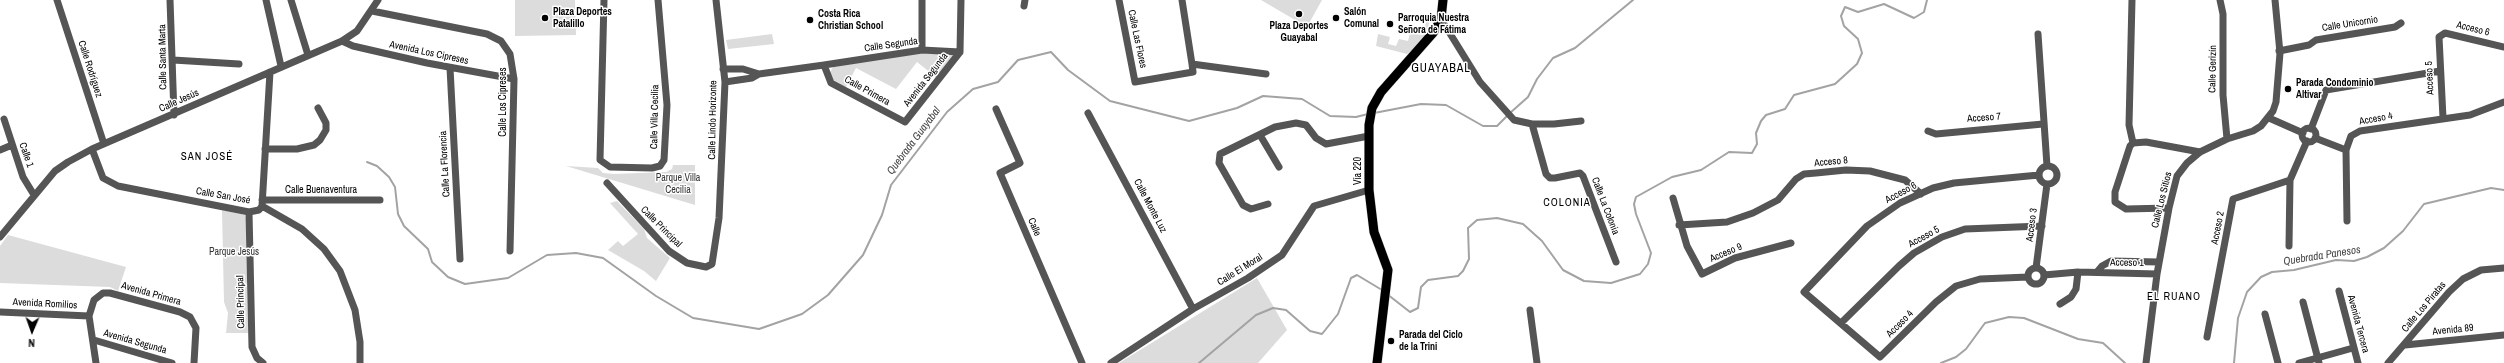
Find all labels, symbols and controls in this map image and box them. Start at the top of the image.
place label: Plaza Deportes Patalillo [553,6,612,30]
place label: Salón Comunal [1344,6,1379,30]
place label: Costa Rica Christian School [818,8,883,32]
street label: Calle Las Flores [1125,9,1149,69]
marker: Plaza Deportes Guayabal [1294,9,1304,19]
place label: Parroquia Nuestra Señora de Fátima [1398,12,1469,36]
marker: Plaza Deportes Patalillo [540,13,550,23]
marker: Salón Comunal [1331,13,1341,23]
street label: Calle Unicornio [2321,14,2379,34]
marker: Costa Rica Christian School [805,15,815,25]
marker: Parroquia Nuestra Señora de Fátima [1385,19,1395,29]
street label: Acceso 6 [2455,19,2491,39]
place label: Plaza Deportes Guayabal [1270,20,1328,44]
street label: Calle Santa Marta [156,24,170,90]
street label: Calle Segunda [864,35,918,55]
street label: Calle Rodríguez [75,39,105,99]
street label: Avenida Los Cipreses [388,39,470,67]
street label: Calle Gerizín [2207,45,2219,93]
street label: Avenida Segunda [901,51,951,109]
street label: Acceso 5 [2423,61,2437,95]
district label: GUAYABAL [1411,62,1471,76]
street label: Calle Los Cipreses [497,67,509,137]
street label: Calle Primera [842,74,892,108]
place label: Parada Condominio Altivar [2296,77,2373,100]
street label: Calle Lindo Horizonte [706,80,720,160]
marker: Parada Condominio Altivar [2283,84,2293,94]
street label: Calle Villa Cecilia [648,85,662,149]
street label: Calle Jesús [157,87,201,115]
water label: Quebrada Guayabal [884,105,944,177]
street label: Acceso 4 [2358,110,2394,128]
street label: Acceso 7 [1967,111,2001,125]
street label: Calle La Florencia [437,130,453,198]
street label: Calle 1 [16,141,36,169]
district label: SAN JOSÉ [181,150,233,164]
street label: Acceso 8 [1814,155,1848,169]
street label: Vía 220 [1352,157,1364,185]
street label: Calle Los Sitios [2149,171,2175,229]
park label: Parque Villa Cecilia [656,172,700,196]
street label: Calle La Colonia [1589,176,1621,236]
street label: Calle Monte Luz [1131,177,1169,235]
street label: Acceso 6 [1883,180,1919,206]
street label: Calle Buenaventura [285,184,357,196]
street label: Calle San José [195,185,251,207]
district label: COLONIA [1543,196,1591,210]
street label: Calle Principal [638,204,684,250]
street label: Acceso 3 [2024,208,2040,242]
street label: Acceso 2 [2209,210,2227,246]
street label: Calle [1025,216,1043,238]
street label: Acceso 5 [1906,224,1942,250]
street label: Acceso 9 [1708,241,1744,265]
water label: Quebrada Panesos [2283,243,2361,269]
park label: Parque Jesús [209,246,259,258]
street label: Calle El Moral [1215,251,1265,289]
street label: Acceso 1 [2110,257,2144,269]
street label: Calle Principal [235,275,247,329]
street label: Calle Los Piratas [2399,279,2449,335]
street label: Avenida Primera [120,280,182,308]
district label: EL RUANO [2147,290,2201,304]
street label: Avenida Tercera [2344,294,2372,354]
street label: Avenida Romilios [12,296,78,312]
street label: Acceso 4 [1884,308,1916,340]
north arrow [12,311,52,351]
street label: Avenida 89 [2432,322,2474,338]
street label: Avenida Segunda [102,327,168,357]
place label: Parada del Ciclo de la Trini [1399,329,1463,352]
text: N [28,336,35,350]
marker: Parada del Ciclo de la Trini [1386,336,1396,346]

